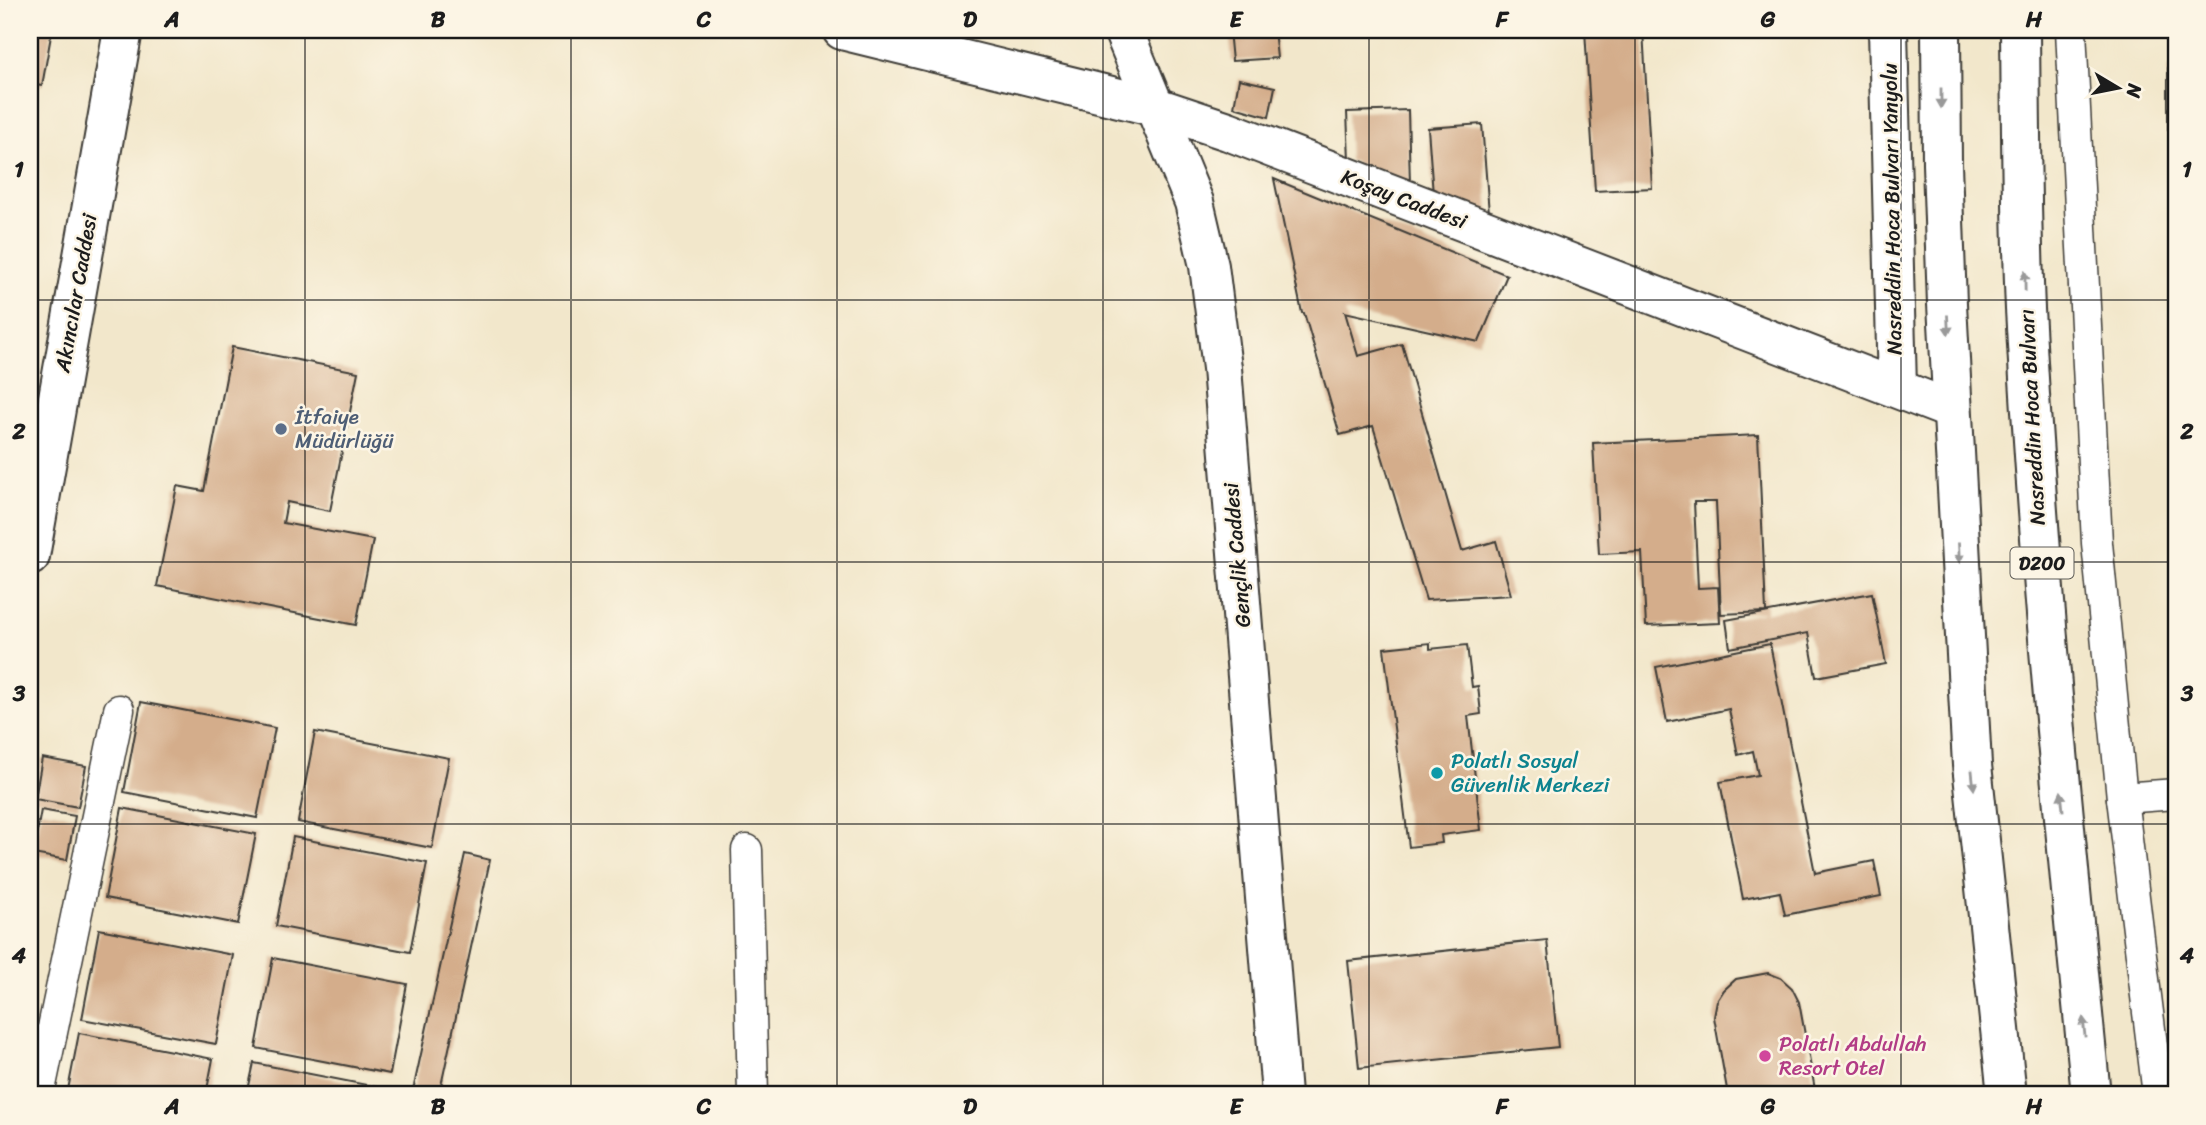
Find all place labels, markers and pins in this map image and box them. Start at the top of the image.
place label: İtfaiye Müdürlüğü [294,398,394,460]
marker: İtfaiye Müdürlüğü [273,421,289,437]
place label: Polatlı Sosyal Güvenlik Merkezi [1451,742,1610,804]
marker: Polatlı Sosyal Güvenlik Merkezi [1429,765,1445,781]
place label: Polatlı Abdullah Resort Otel [1779,1025,1927,1087]
marker: Polatlı Abdullah Resort Otel [1757,1048,1773,1064]

